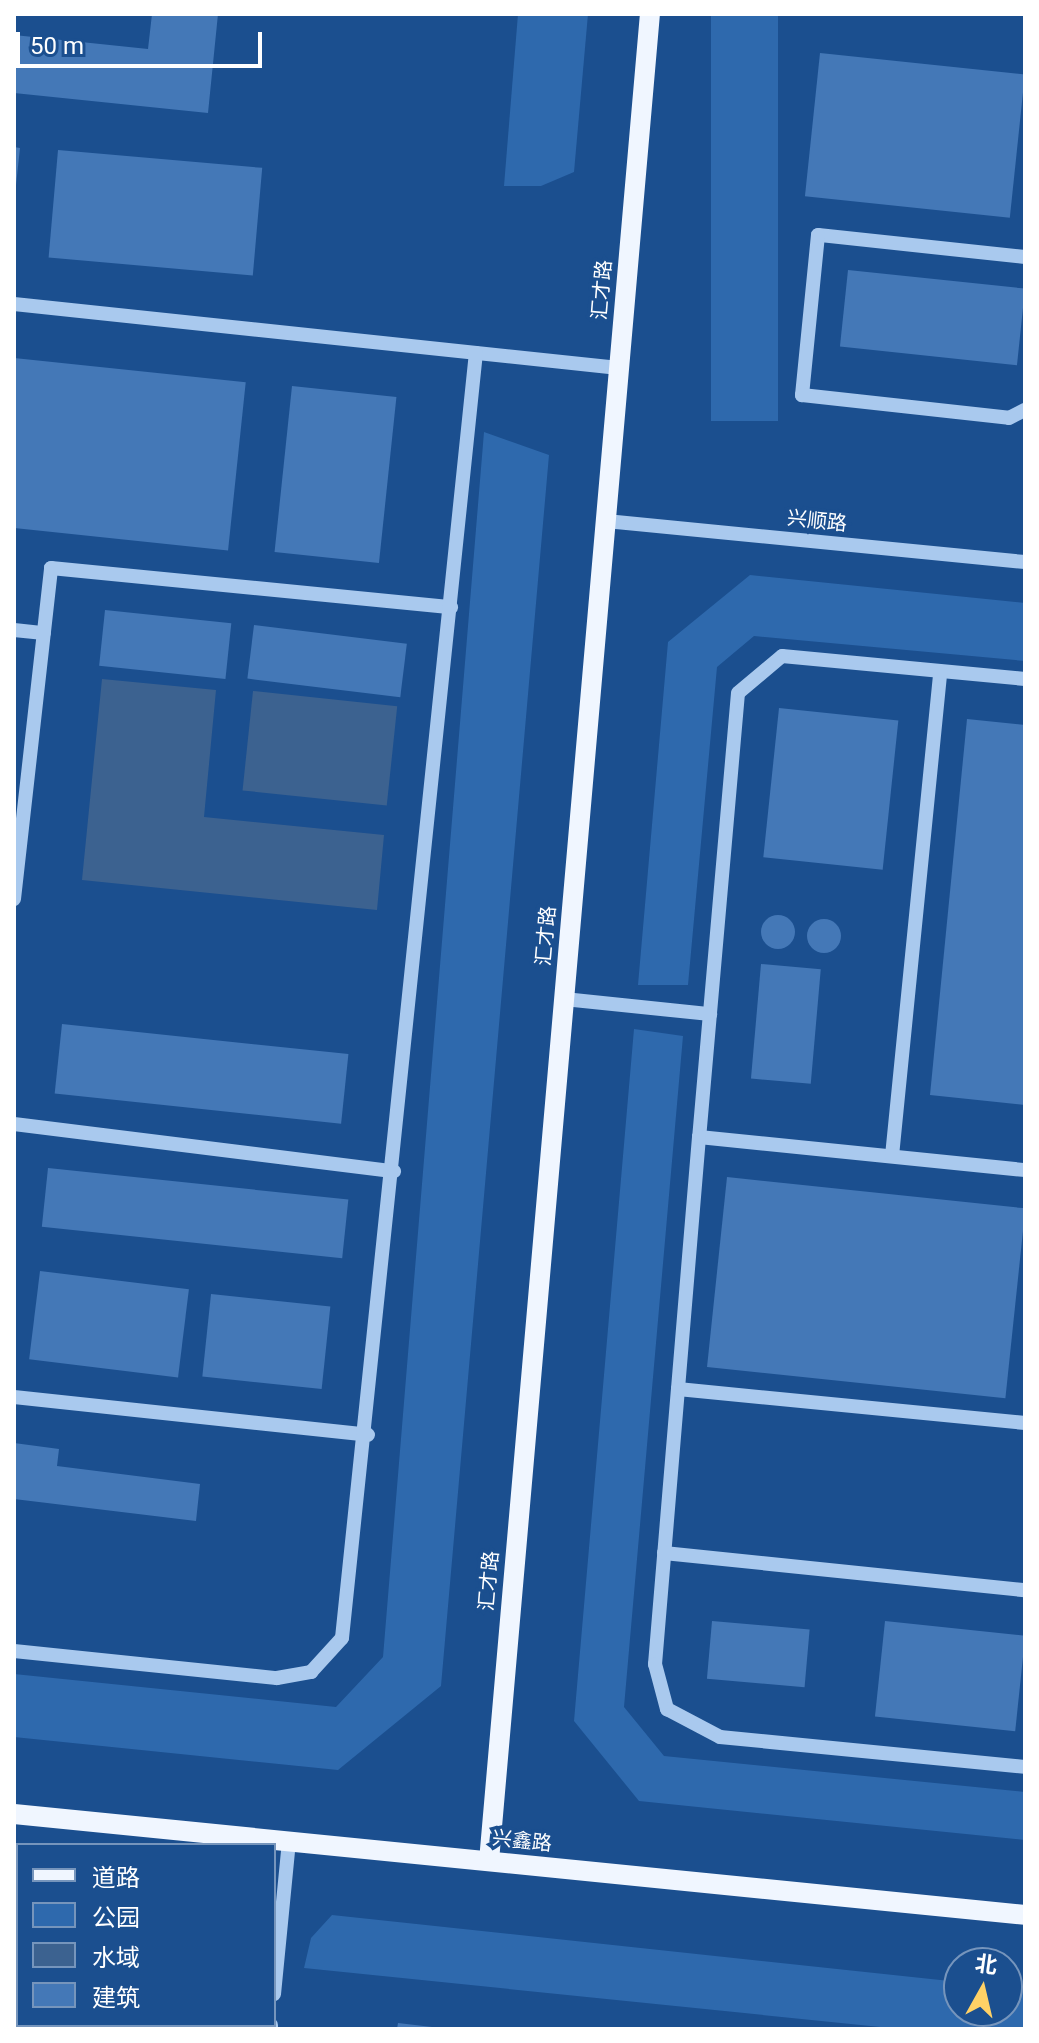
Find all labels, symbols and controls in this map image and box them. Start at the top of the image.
scale bar [20,16,266,66]
text: 50 m [30,32,84,60]
street label: 汇才路 [587,259,617,321]
street label: 兴顺路 [786,506,848,536]
street label: 汇才路 [531,905,561,967]
street label: 汇才路 [474,1550,504,1612]
street label: 兴鑫路 [491,1826,553,1856]
legend [16,1843,276,2027]
text: 道路 [92,1864,140,1892]
text: 公园 [92,1904,140,1932]
text: 水域 [92,1944,140,1972]
north arrow [943,1947,1023,2027]
text: 北 [973,1951,999,1979]
text: 建筑 [92,1984,140,2012]

